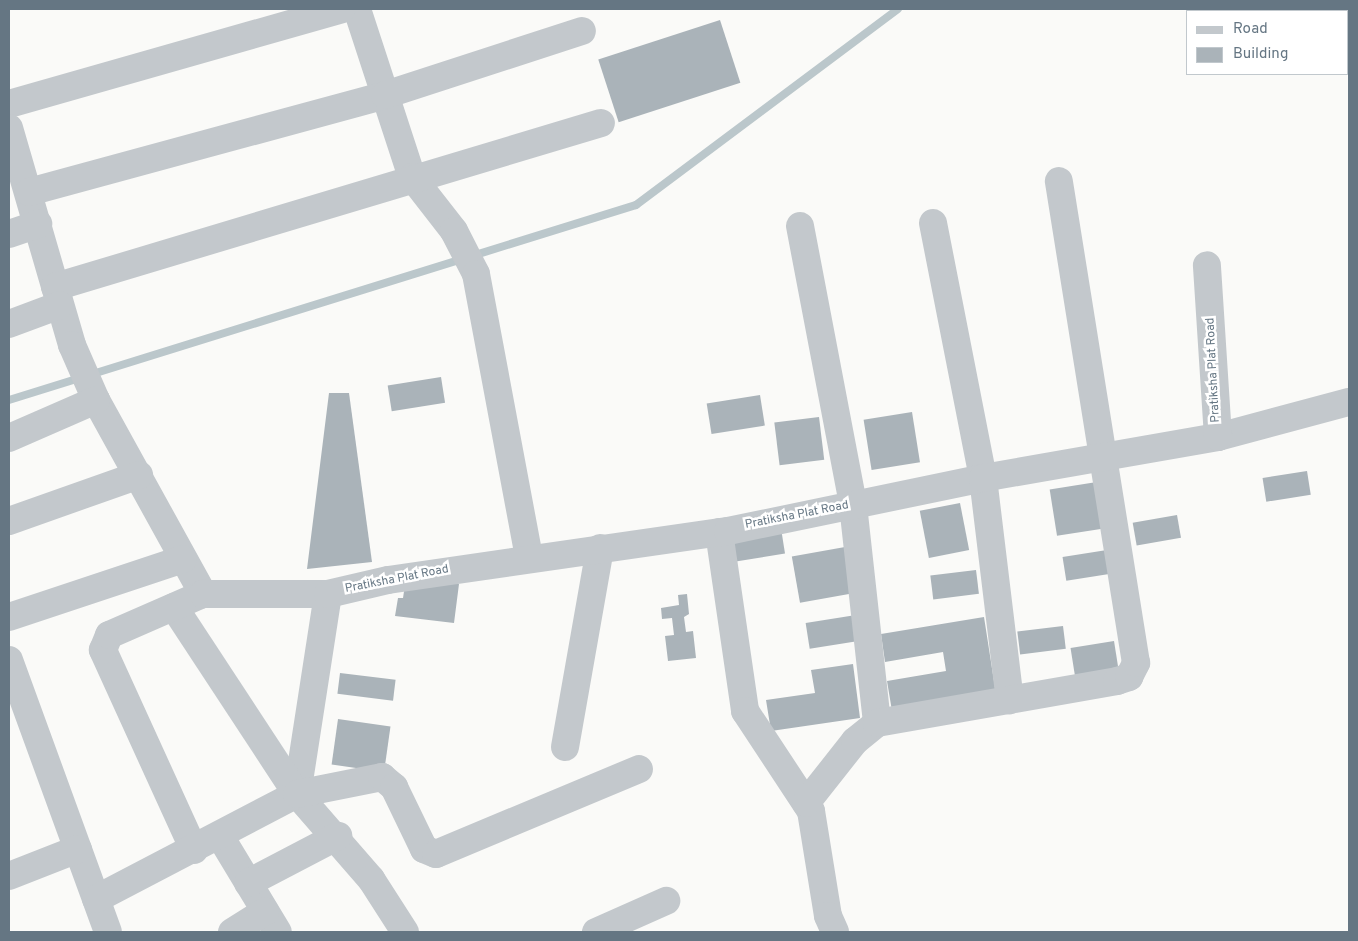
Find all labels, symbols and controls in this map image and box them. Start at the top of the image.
legend [1186,10,1348,75]
text: Road [1233,20,1268,39]
text: Building [1233,45,1288,64]
street label: Pratiksha Plat Road [1204,317,1224,423]
street label: Pratiksha Plat Road [744,499,850,533]
street label: Pratiksha Plat Road [344,563,450,597]

